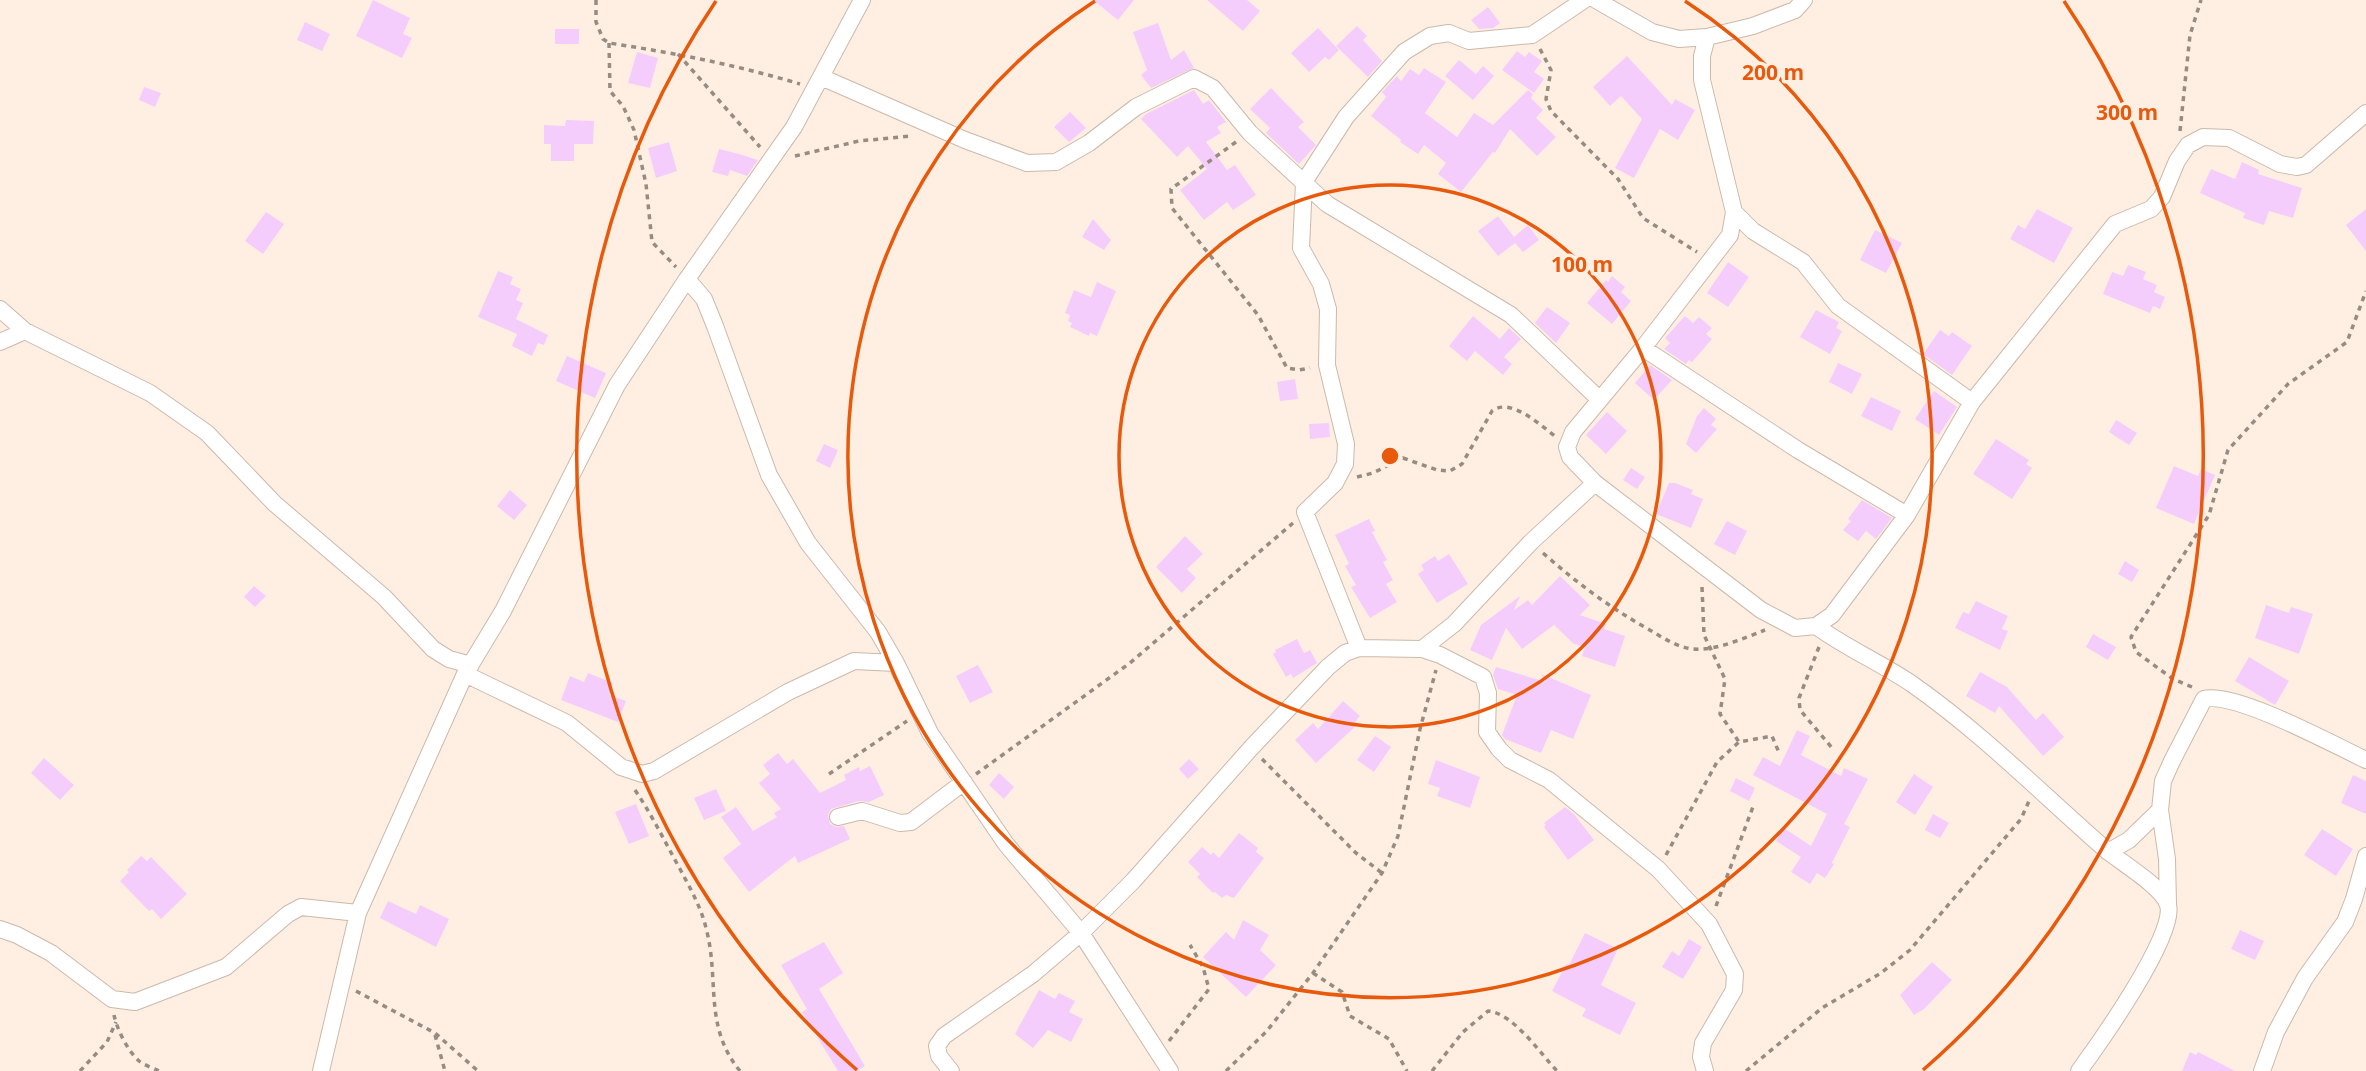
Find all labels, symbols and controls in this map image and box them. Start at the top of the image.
text: 200 m [1742,58,1804,86]
text: 300 m [2096,98,2158,126]
text: 100 m [1551,250,1613,278]
centre of rings [1378,444,1402,468]

